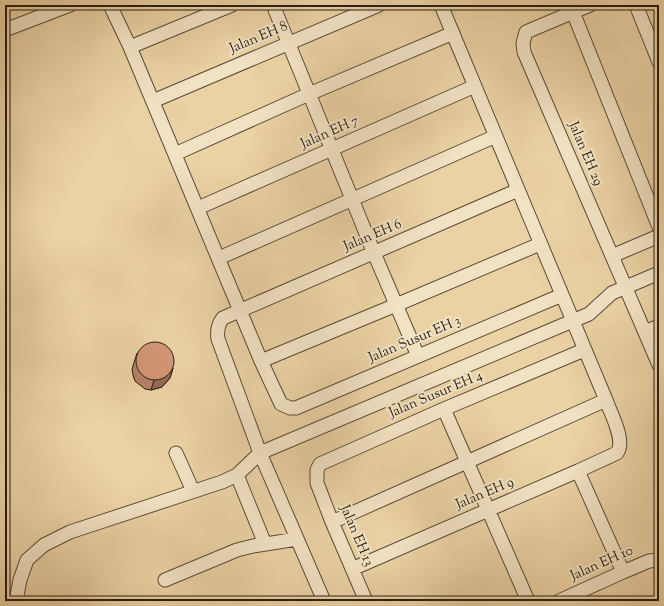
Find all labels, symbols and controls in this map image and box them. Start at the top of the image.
street label: Jalan EH 8 [226,17,291,60]
street label: Jalan EH 7 [297,111,362,155]
street label: Jalan EH 29 [562,118,608,189]
street label: Jalan EH 6 [340,215,405,258]
street label: Jalan Susur EH 3 [365,311,465,369]
street label: Jalan Susur EH 4 [385,366,486,424]
street label: Jalan EH 9 [452,473,517,516]
street label: Jalan EH 13 [334,501,378,570]
street label: Jalan EH 10 [567,541,637,587]

